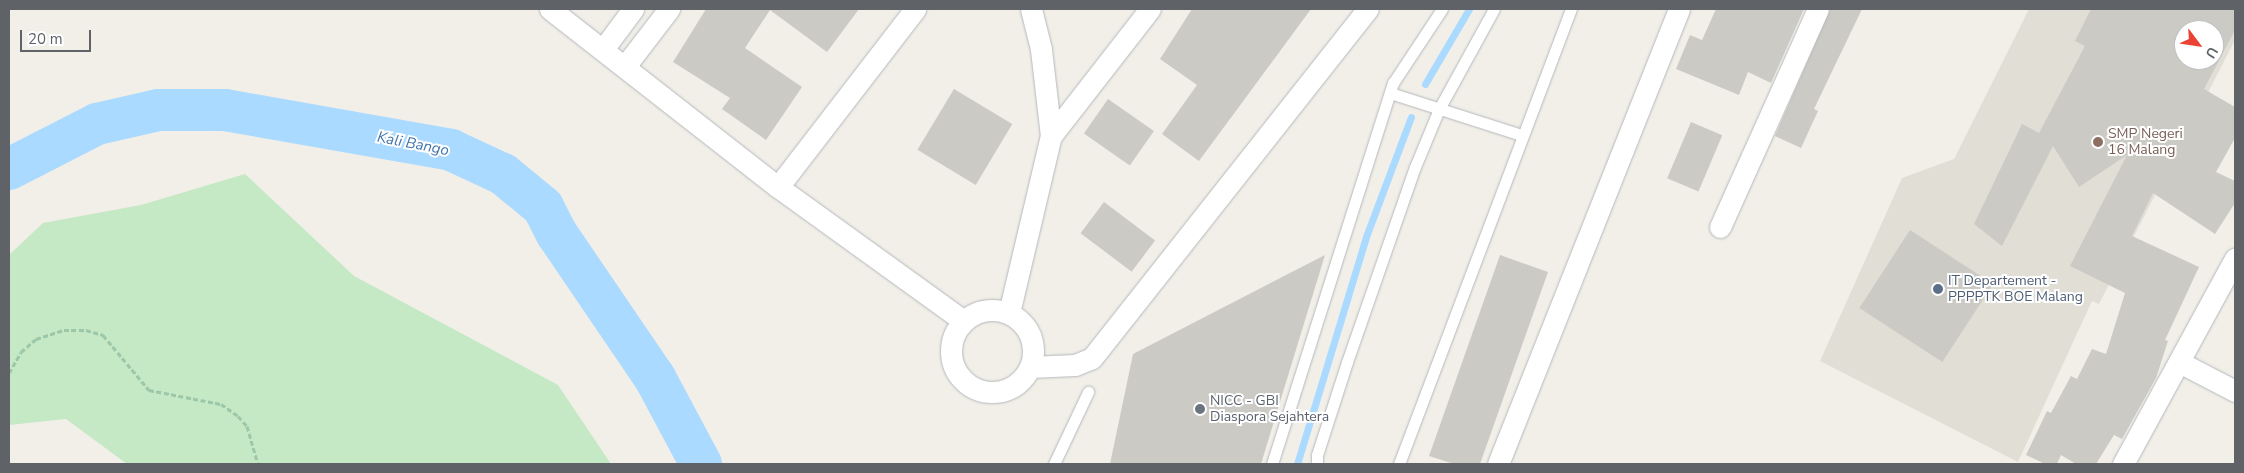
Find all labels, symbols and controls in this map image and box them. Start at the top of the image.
scale bar [22,20,94,52]
north arrow [2174,20,2224,70]
text: 20 m [28,29,63,49]
text: U [2201,43,2222,62]
place label: SMP Negeri 16 Malang [2108,126,2183,158]
water label: Kali Bango [376,128,450,160]
marker: SMP Negeri 16 Malang [2092,136,2104,148]
place label: IT Departement - PPPPTK BOE Malang [1948,273,2083,306]
marker: IT Departement - PPPPTK BOE Malang [1932,283,1944,295]
place label: NICC - GBI Diaspora Sejahtera [1210,393,1329,426]
marker: NICC - GBI Diaspora Sejahtera [1194,403,1206,415]

